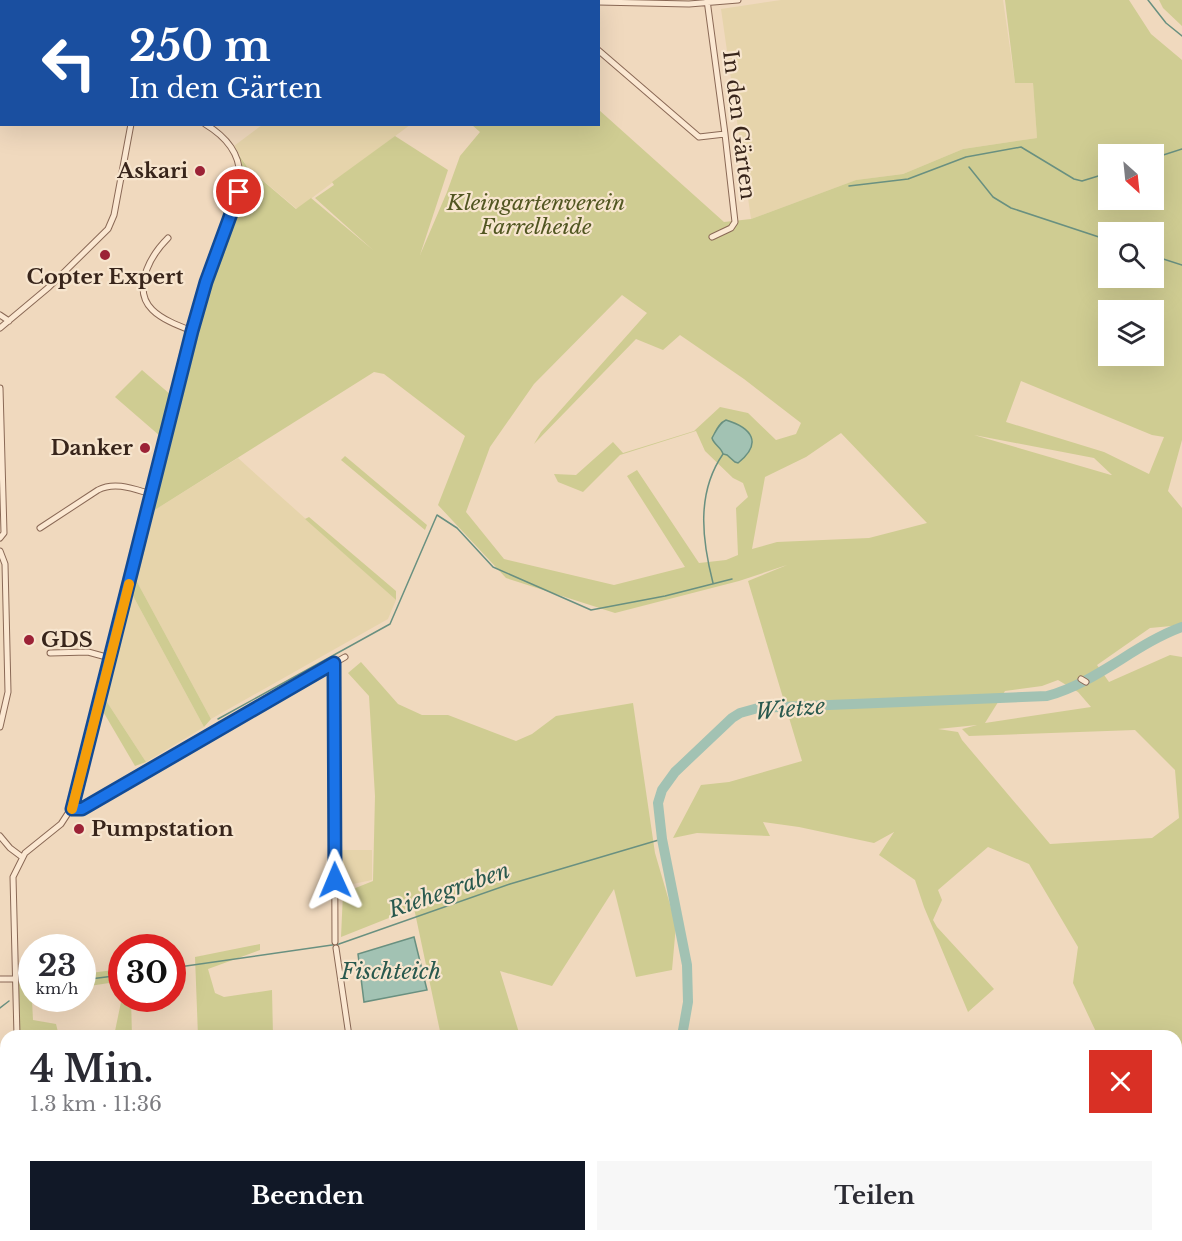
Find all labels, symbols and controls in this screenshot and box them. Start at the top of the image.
text: 250 m [129,20,271,72]
icon: left [30,24,108,102]
street label: In den Gärten [717,49,761,201]
text: In den Gärten [129,72,322,105]
north arrow [1098,144,1164,210]
map controls [1098,144,1164,366]
place label: Askari [116,158,188,184]
marker: Askari [193,164,207,178]
pin [213,166,264,217]
icon: arrive [222,175,255,208]
park label: Kleingartenverein Farrelheide [446,190,625,240]
button: search [1098,222,1164,288]
marker: Copter Expert [98,248,112,262]
place label: Copter Expert [27,264,183,290]
button: layers [1098,300,1164,366]
place label: Danker [50,435,134,461]
marker: Danker [138,441,152,455]
place label: GDS [41,627,93,653]
marker: GDS [22,633,36,647]
water label: Wietze [754,692,826,726]
place label: Pumpstation [91,816,233,842]
marker: Pumpstation [72,822,86,836]
position arrow [303,848,367,912]
water label: Riehegraben [384,857,513,924]
speed limit sign: 30 [108,934,186,1012]
text: 23 [38,947,76,984]
water label: Fischteich [340,958,441,985]
text: km/h [36,979,78,998]
text: 4 Min. [30,1047,153,1092]
button: close [1089,1050,1152,1113]
text: 1.3 km · 11:36 [30,1092,162,1116]
button: Beenden [30,1161,585,1230]
button: Teilen [597,1161,1152,1230]

